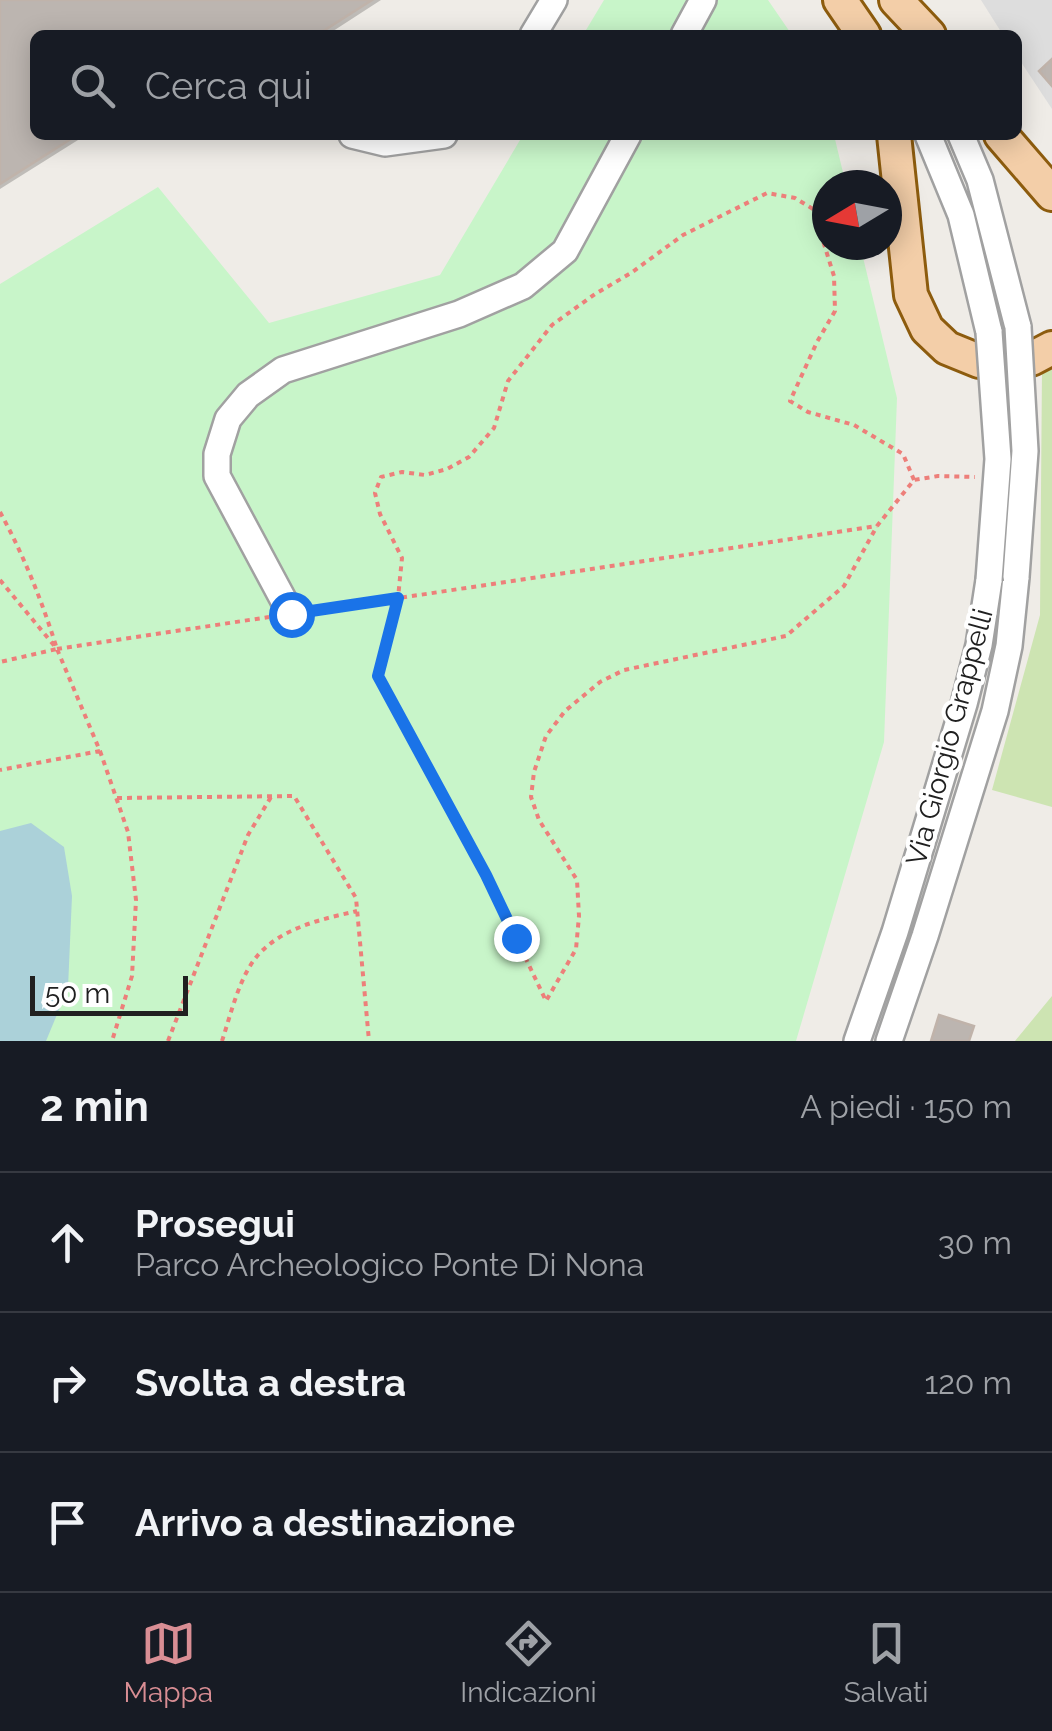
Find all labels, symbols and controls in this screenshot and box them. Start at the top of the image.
search box [30,30,1022,140]
icon: search [65,58,120,113]
text: Cerca qui [145,63,312,108]
north arrow [812,170,902,260]
route start [269,592,315,638]
street label: Via Giorgio Grappelli [899,605,1000,869]
route end [494,916,540,962]
scale bar [30,971,188,1016]
text: 50 m [45,977,110,1010]
text: 2 min [40,1082,149,1131]
text: A piedi · 150 m [800,1088,1012,1125]
text: Prosegui [135,1201,295,1246]
icon: ahead [40,1215,95,1270]
text: 30 m [938,1224,1012,1261]
text: Parco Archeologico Ponte Di Nona [135,1246,644,1283]
icon: right [40,1355,95,1410]
text: Svolta a destra [135,1360,406,1405]
text: 120 m [924,1364,1012,1401]
icon: arrive [40,1495,95,1550]
text: Arrivo a destinazione [135,1500,515,1545]
tab: Mappa [124,1616,213,1709]
tab: Indicazioni [460,1616,597,1709]
tab: Salvati [844,1616,928,1709]

